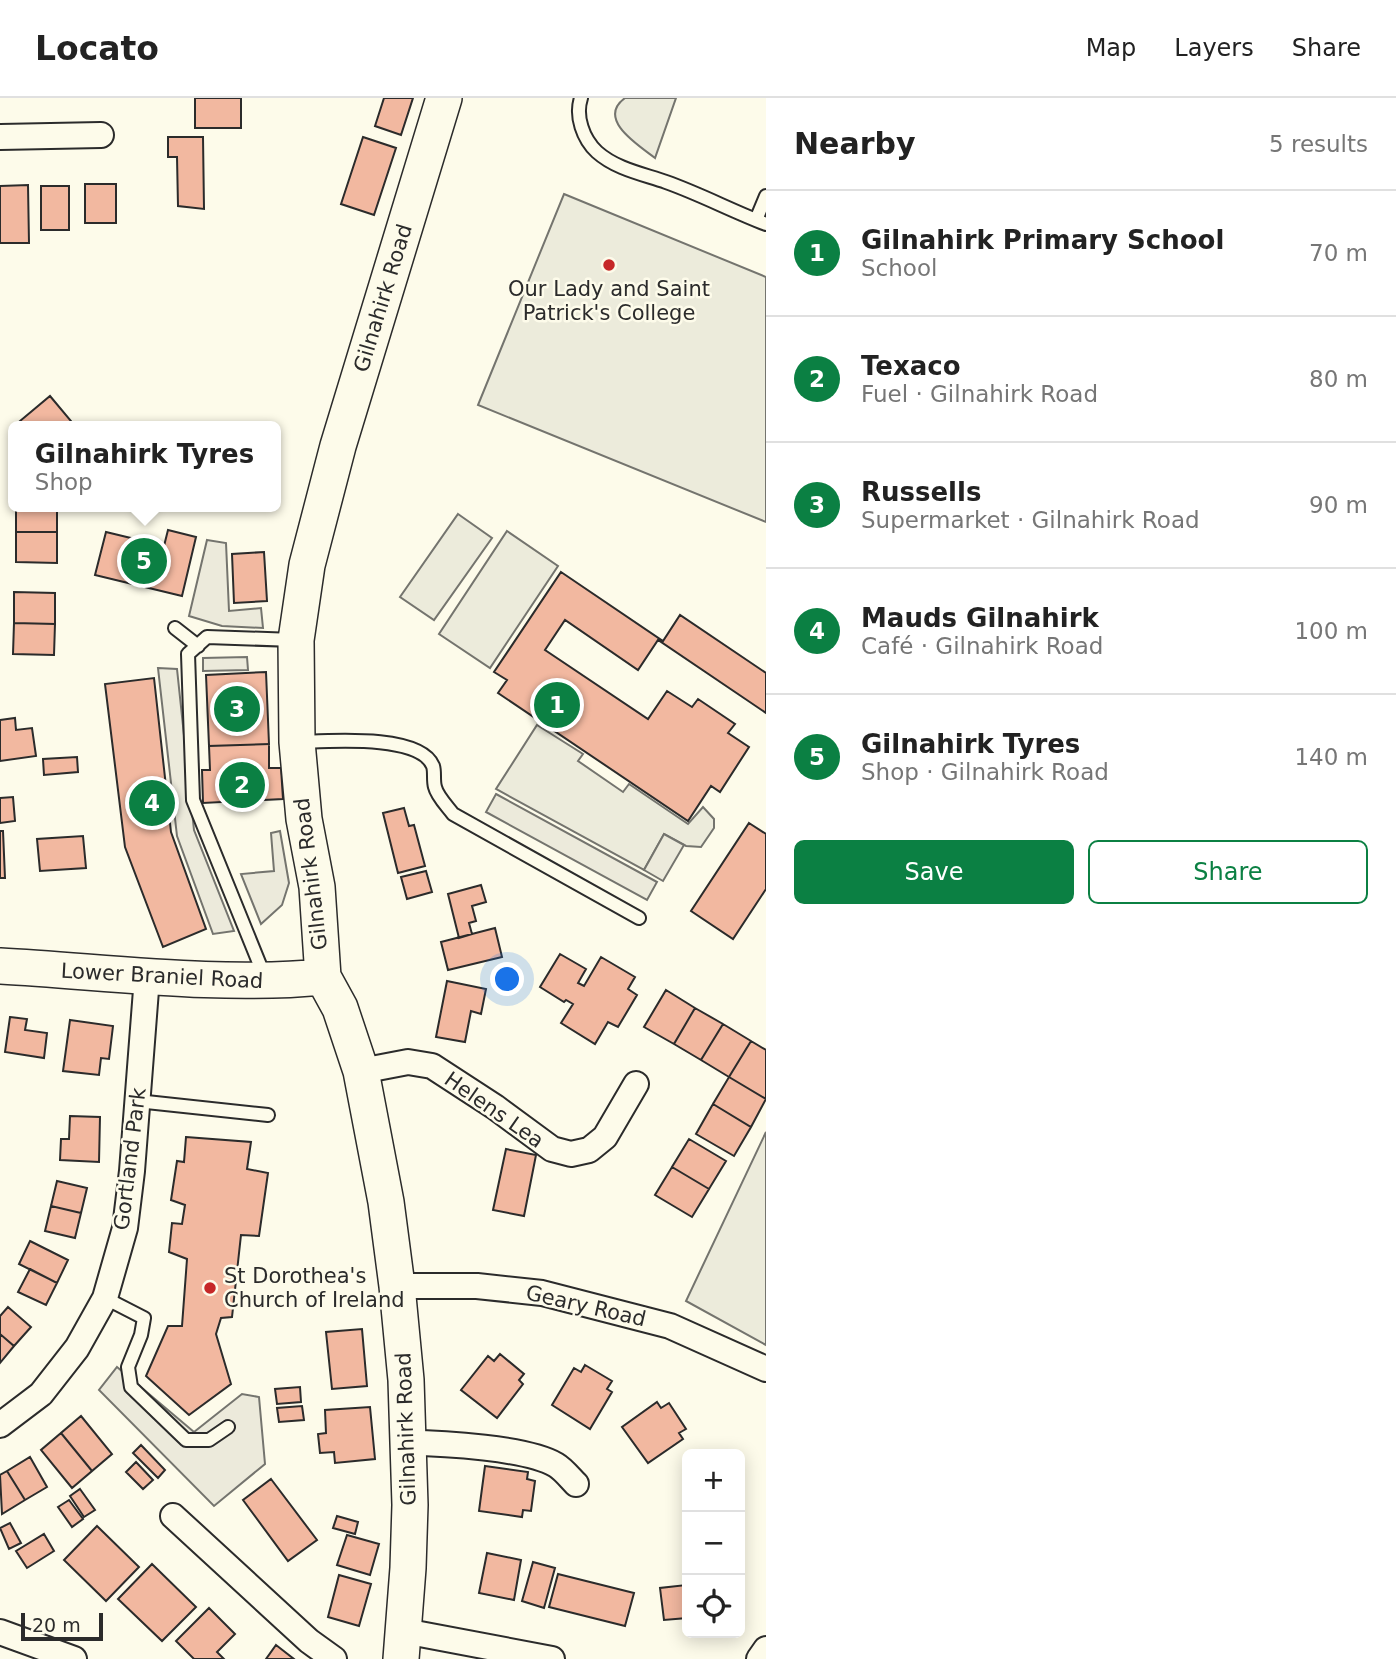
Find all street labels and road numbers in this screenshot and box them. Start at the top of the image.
street label: Gilnahirk Road [349,221,417,375]
street label: Gilnahirk Road [290,796,332,952]
street label: Lower Braniel Road [60,959,264,993]
street label: Helens Lea [440,1067,548,1153]
street label: Gortland Park [109,1086,151,1232]
street label: Geary Road [524,1281,648,1331]
street label: Gilnahirk Road [391,1352,421,1506]

